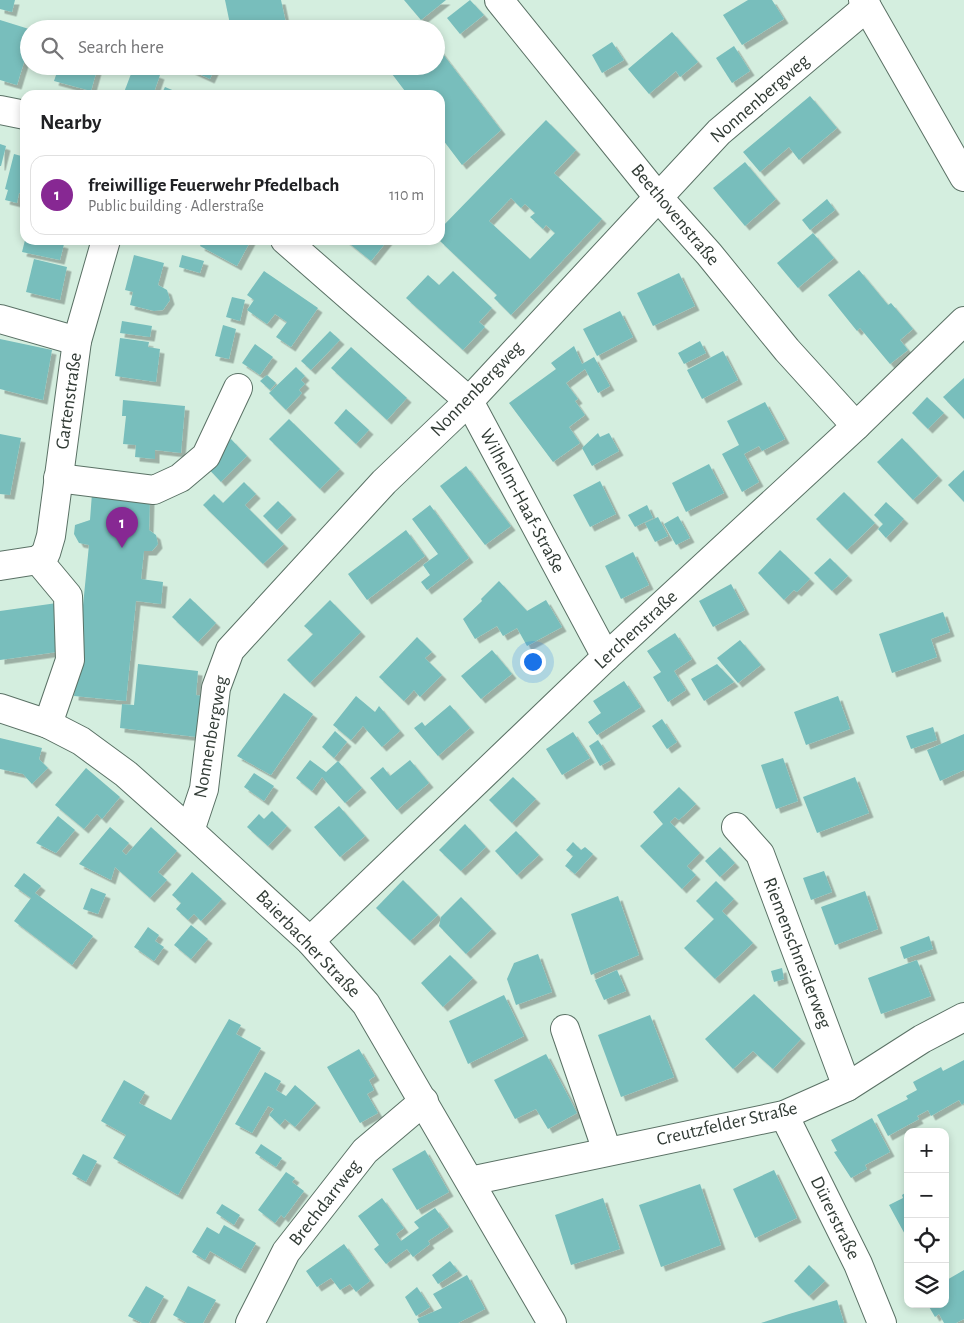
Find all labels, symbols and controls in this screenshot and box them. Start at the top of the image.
search box [20,20,445,75]
icon: search [38,34,66,62]
text: Search here [78,38,164,57]
street label: Nonnenbergweg [707,51,814,147]
text: Nearby [40,112,101,133]
street label: Beethovenstraße [627,161,723,269]
text: freiwillige Feuerwehr Pfedelbach [88,176,339,195]
text: 1 [54,187,60,203]
text: 110 m [389,187,424,203]
text: Public building · Adlerstraße [88,198,264,214]
street label: Nonnenbergweg [427,337,527,440]
street label: Gartenstraße [53,351,85,451]
street label: Wilhelm-Haaf-Straße [476,426,568,576]
pin: 1 [106,507,138,548]
street label: Lerchenstraße [591,587,681,673]
your location [520,649,546,675]
street label: Nonnenbergweg [191,674,231,800]
street label: Riemenschneiderweg [759,875,835,1032]
street label: Baierbacher Straße [252,887,364,1001]
street label: Creutzfelder Straße [655,1099,799,1149]
map controls [904,1128,949,1308]
button: + [904,1128,949,1173]
street label: Brechdarrweg [286,1156,365,1250]
street label: Dürerstraße [807,1173,863,1263]
button: − [904,1173,949,1218]
button: locate [904,1218,949,1263]
button: layers [904,1263,949,1308]

